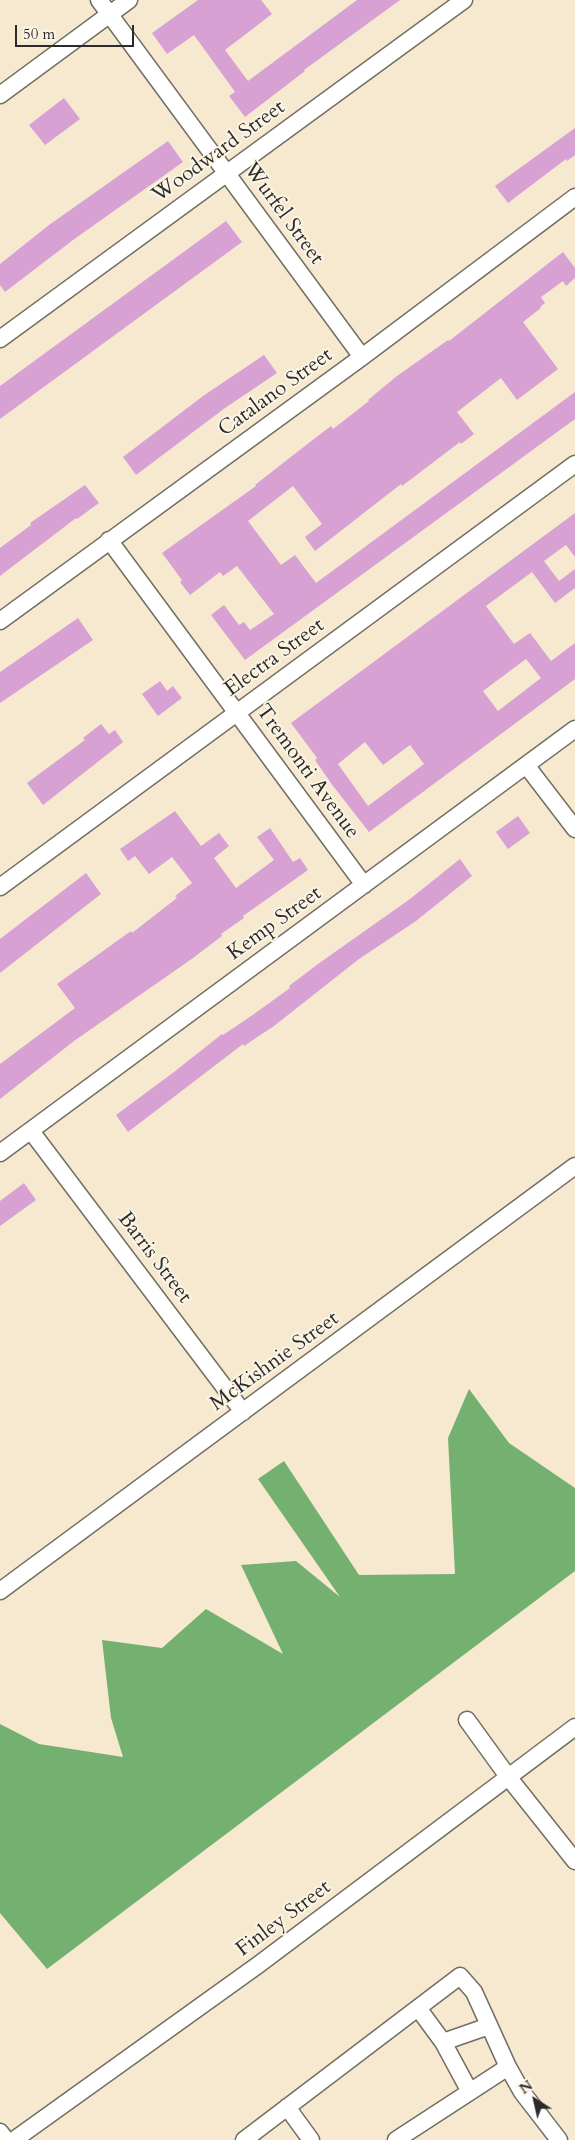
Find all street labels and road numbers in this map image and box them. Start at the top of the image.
street label: Woodward Street [148,95,290,209]
street label: Wurfel Street [238,158,328,270]
street label: Catalano Street [214,343,338,443]
street label: Electra Street [220,613,330,703]
street label: Tremonti Avenue [250,700,364,844]
street label: Kemp Street [223,881,327,967]
street label: Barris Street [112,1207,196,1309]
street label: McKishnie Street [206,1307,344,1417]
street label: Finley Street [232,1875,336,1963]

